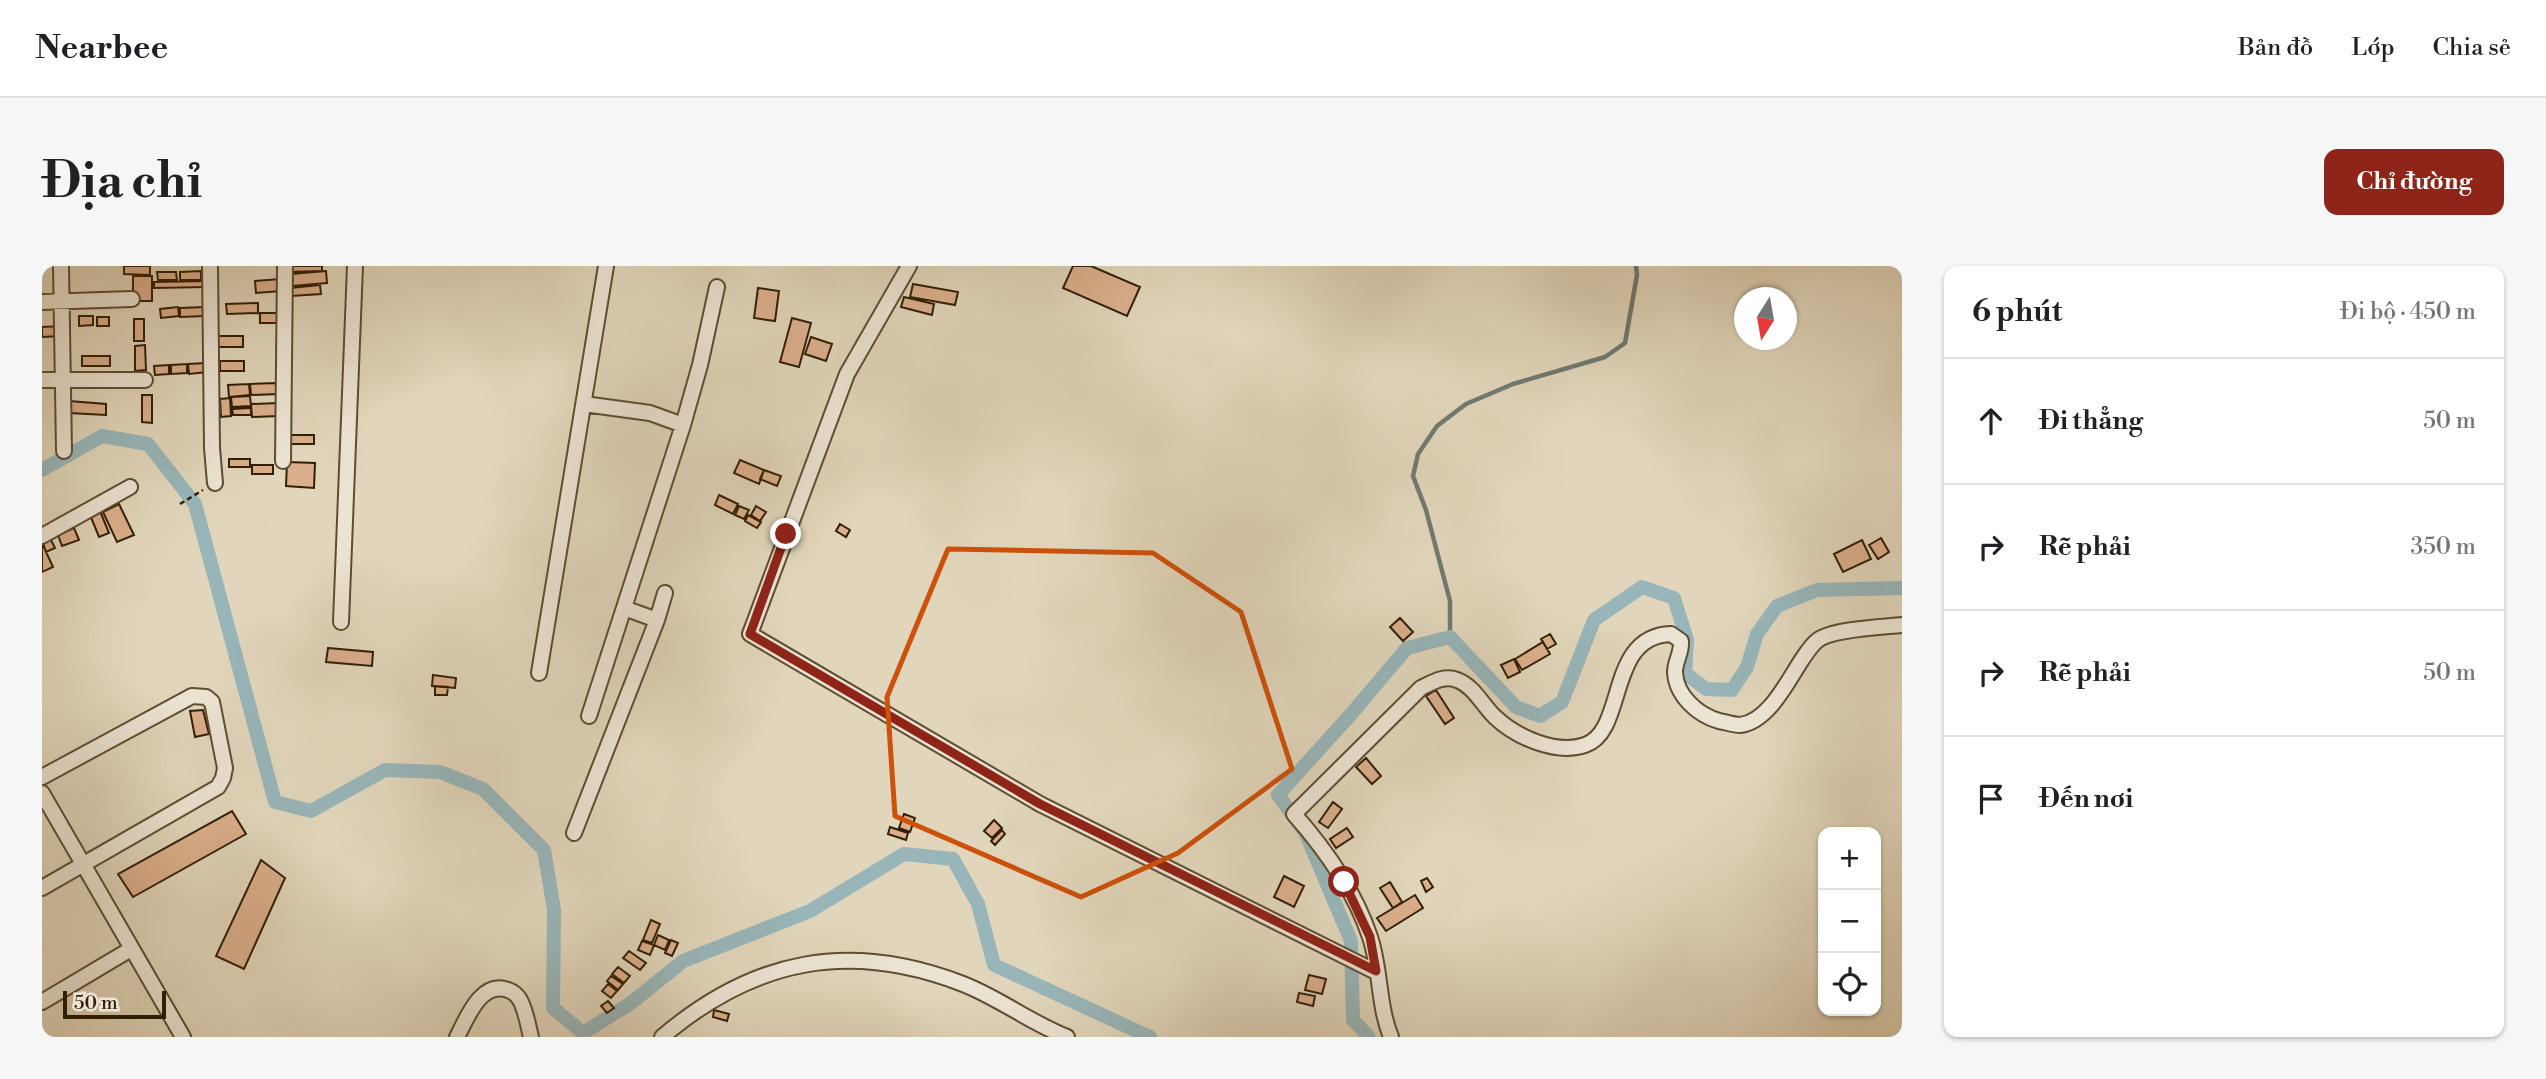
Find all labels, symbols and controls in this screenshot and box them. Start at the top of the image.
text: Nearbee [35,28,168,69]
text: Bản đồ [2238,33,2313,63]
text: Lớp [2351,33,2395,63]
text: Chia sẻ [2433,33,2511,63]
button: Chỉ đường [2324,149,2504,215]
text: Địa chỉ [42,152,202,213]
north arrow [1734,287,1797,350]
text: 6 phút [1972,293,2062,331]
text: Đi bộ · 450 m [2340,298,2476,326]
icon: ahead [1972,402,2010,440]
text: Đi thẳng [2039,405,2143,437]
text: 50 m [2423,407,2476,435]
route end [770,518,801,549]
icon: right [1972,528,2010,566]
text: Rẽ phải [2039,531,2131,563]
text: 350 m [2410,533,2476,561]
icon: right [1972,654,2010,692]
text: Rẽ phải [2039,657,2131,689]
text: 50 m [2423,659,2476,687]
icon: arrive [1972,780,2010,818]
text: Đến nơi [2039,783,2133,815]
map controls [1818,827,1881,1016]
button: + [1818,827,1881,890]
route start [1328,866,1359,897]
button: − [1818,890,1881,953]
button: locate [1818,953,1881,1016]
scale bar [63,988,166,1020]
text: 50 m [74,991,118,1015]

